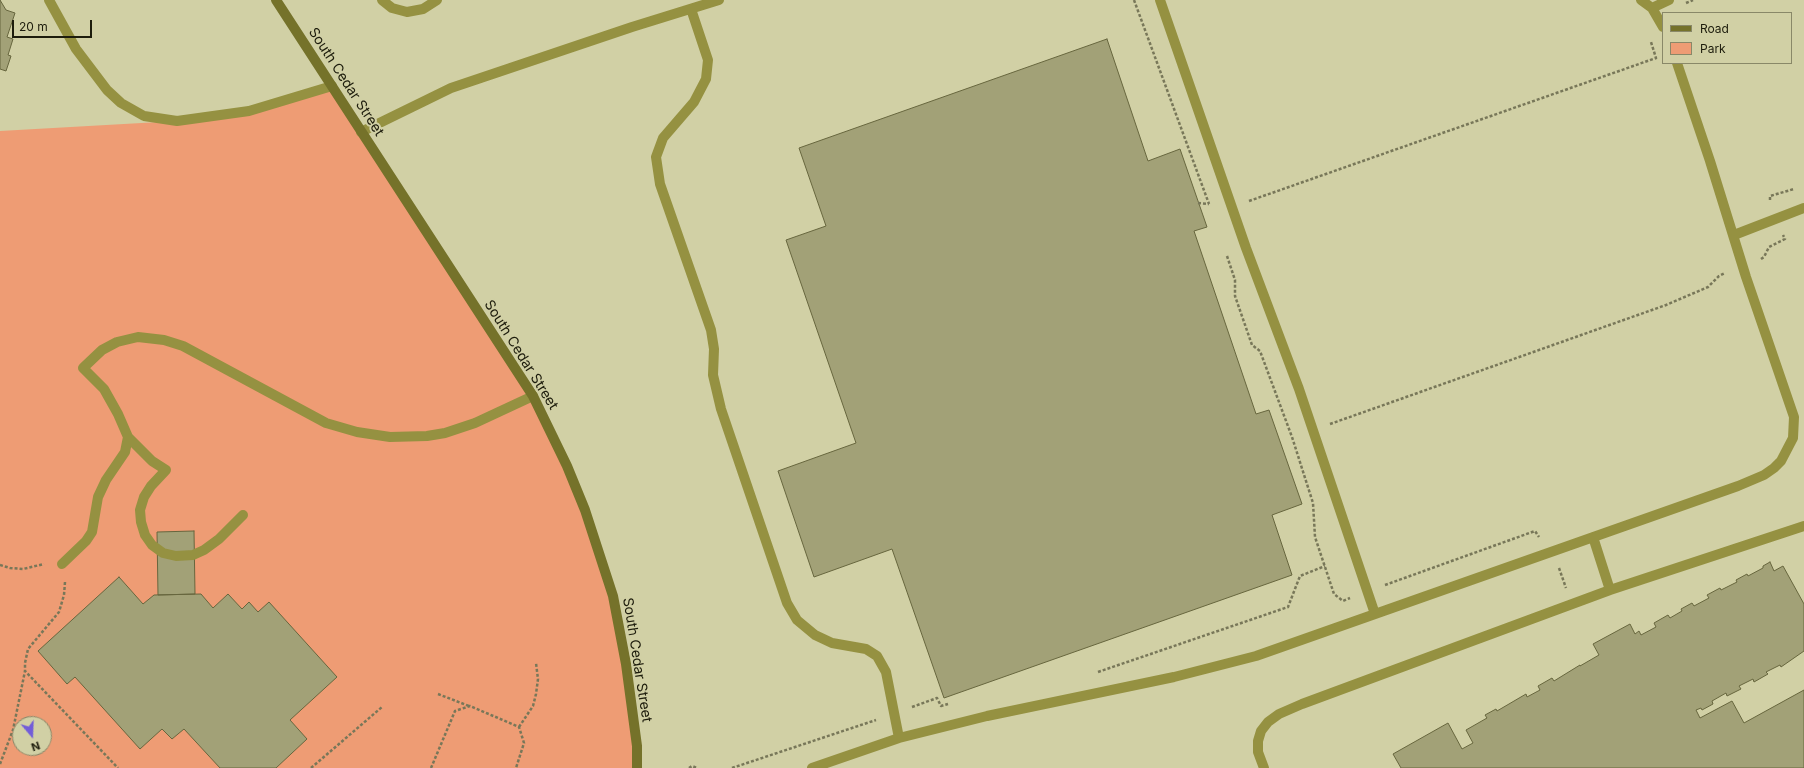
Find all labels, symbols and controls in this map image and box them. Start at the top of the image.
scale bar [14,12,94,38]
legend [1662,12,1792,64]
text: 20 m [19,19,48,34]
text: Road [1700,21,1729,36]
street label: South Cedar Street [305,25,387,139]
text: Park [1700,41,1726,56]
street label: South Cedar Street [480,297,562,413]
street label: South Cedar Street [619,596,655,724]
north arrow [12,716,52,756]
text: N [29,738,42,754]

